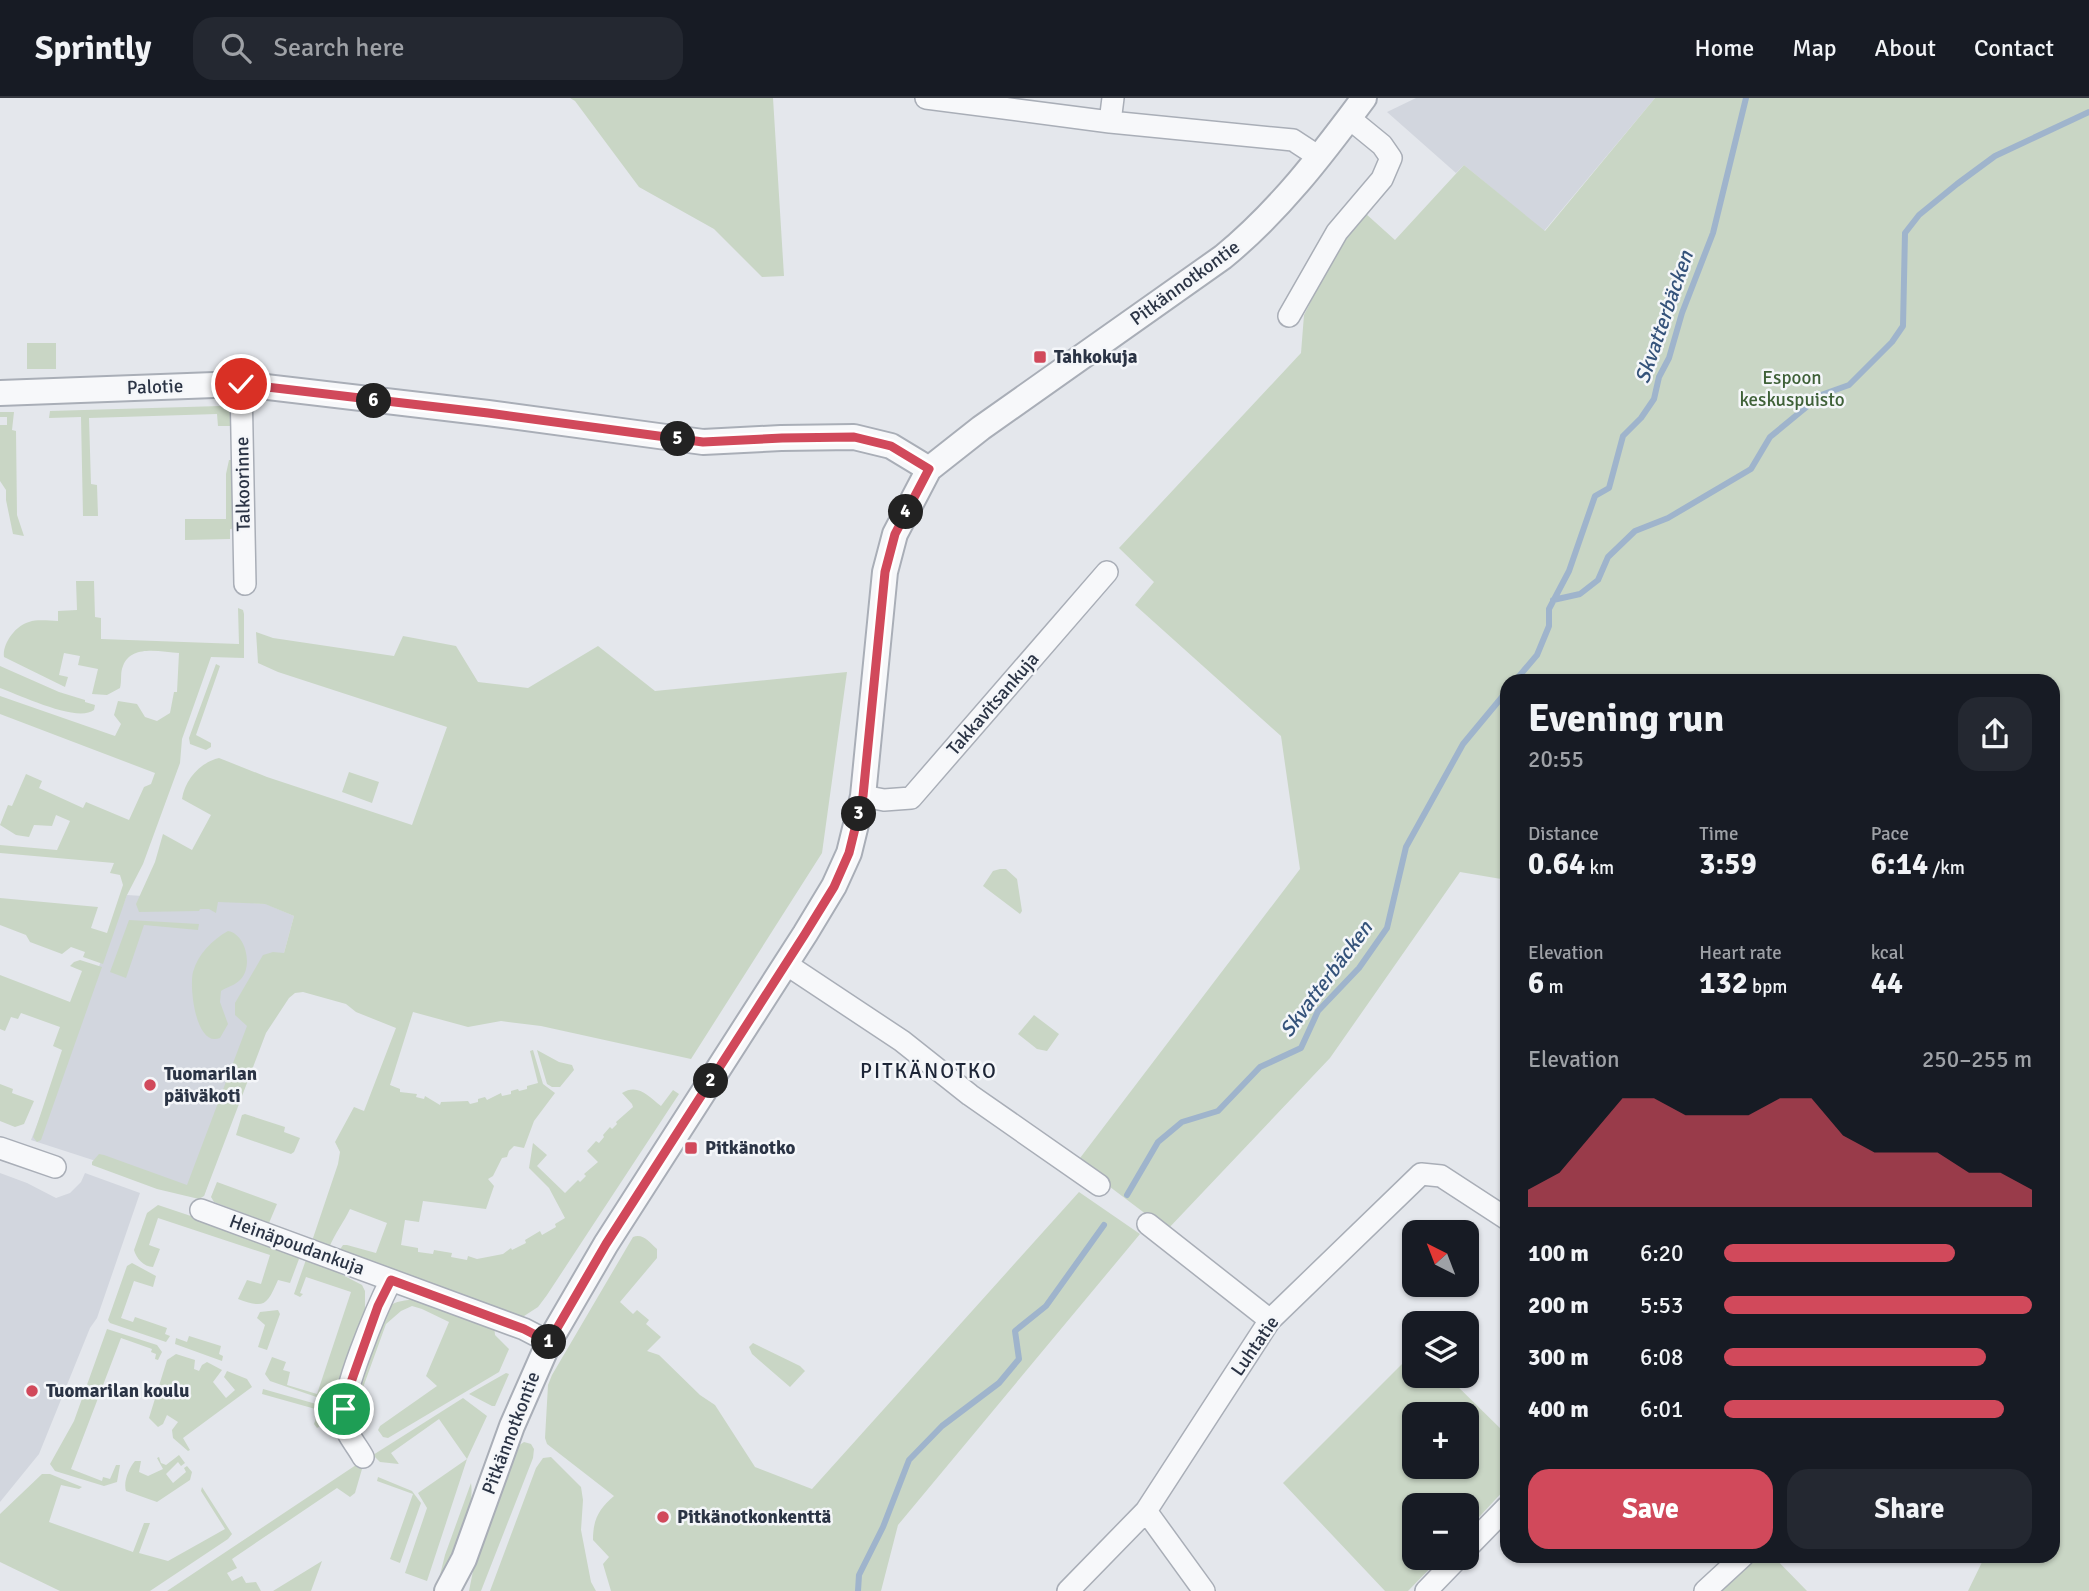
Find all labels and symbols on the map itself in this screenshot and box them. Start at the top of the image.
street label: Pitkännotkontie [1126,235,1244,331]
water label: Skvatterbäcken [1629,247,1699,387]
place label: Tahkokuja [1054,345,1138,369]
marker: Tahkokuja [1032,349,1048,365]
pin [211,354,271,414]
park label: Espoon keskuspuisto [1739,366,1845,412]
street label: Palotie [126,374,184,400]
pin: 6 [356,384,392,418]
pin: 5 [660,422,696,456]
street label: Talkoorinne [230,436,256,532]
pin: 4 [888,494,923,530]
street label: Takkavitsankuja [942,648,1044,760]
pin: 3 [842,796,876,832]
water label: Skvatterbäcken [1274,915,1378,1042]
district label: PITKÄNOTKO [860,1058,998,1084]
place label: Tuomarilan päiväkoti [164,1062,257,1108]
pin: 2 [694,1063,728,1098]
marker: Tuomarilan päiväkoti [142,1077,158,1093]
place label: Pitkänotko [705,1136,796,1160]
marker: Pitkänotko [683,1140,699,1156]
street label: Heinäpoudankuja [226,1209,368,1281]
north arrow [1402,1220,1479,1297]
street label: Luhtatie [1226,1311,1284,1381]
pin: 1 [532,1324,566,1360]
street label: Pitkännotkontie [477,1368,545,1498]
place label: Tuomarilan koulu [46,1379,189,1403]
pin [314,1379,374,1439]
marker: Tuomarilan koulu [24,1383,40,1399]
place label: Pitkänotkonkenttä [677,1505,832,1529]
marker: Pitkänotkonkenttä [655,1509,671,1525]

